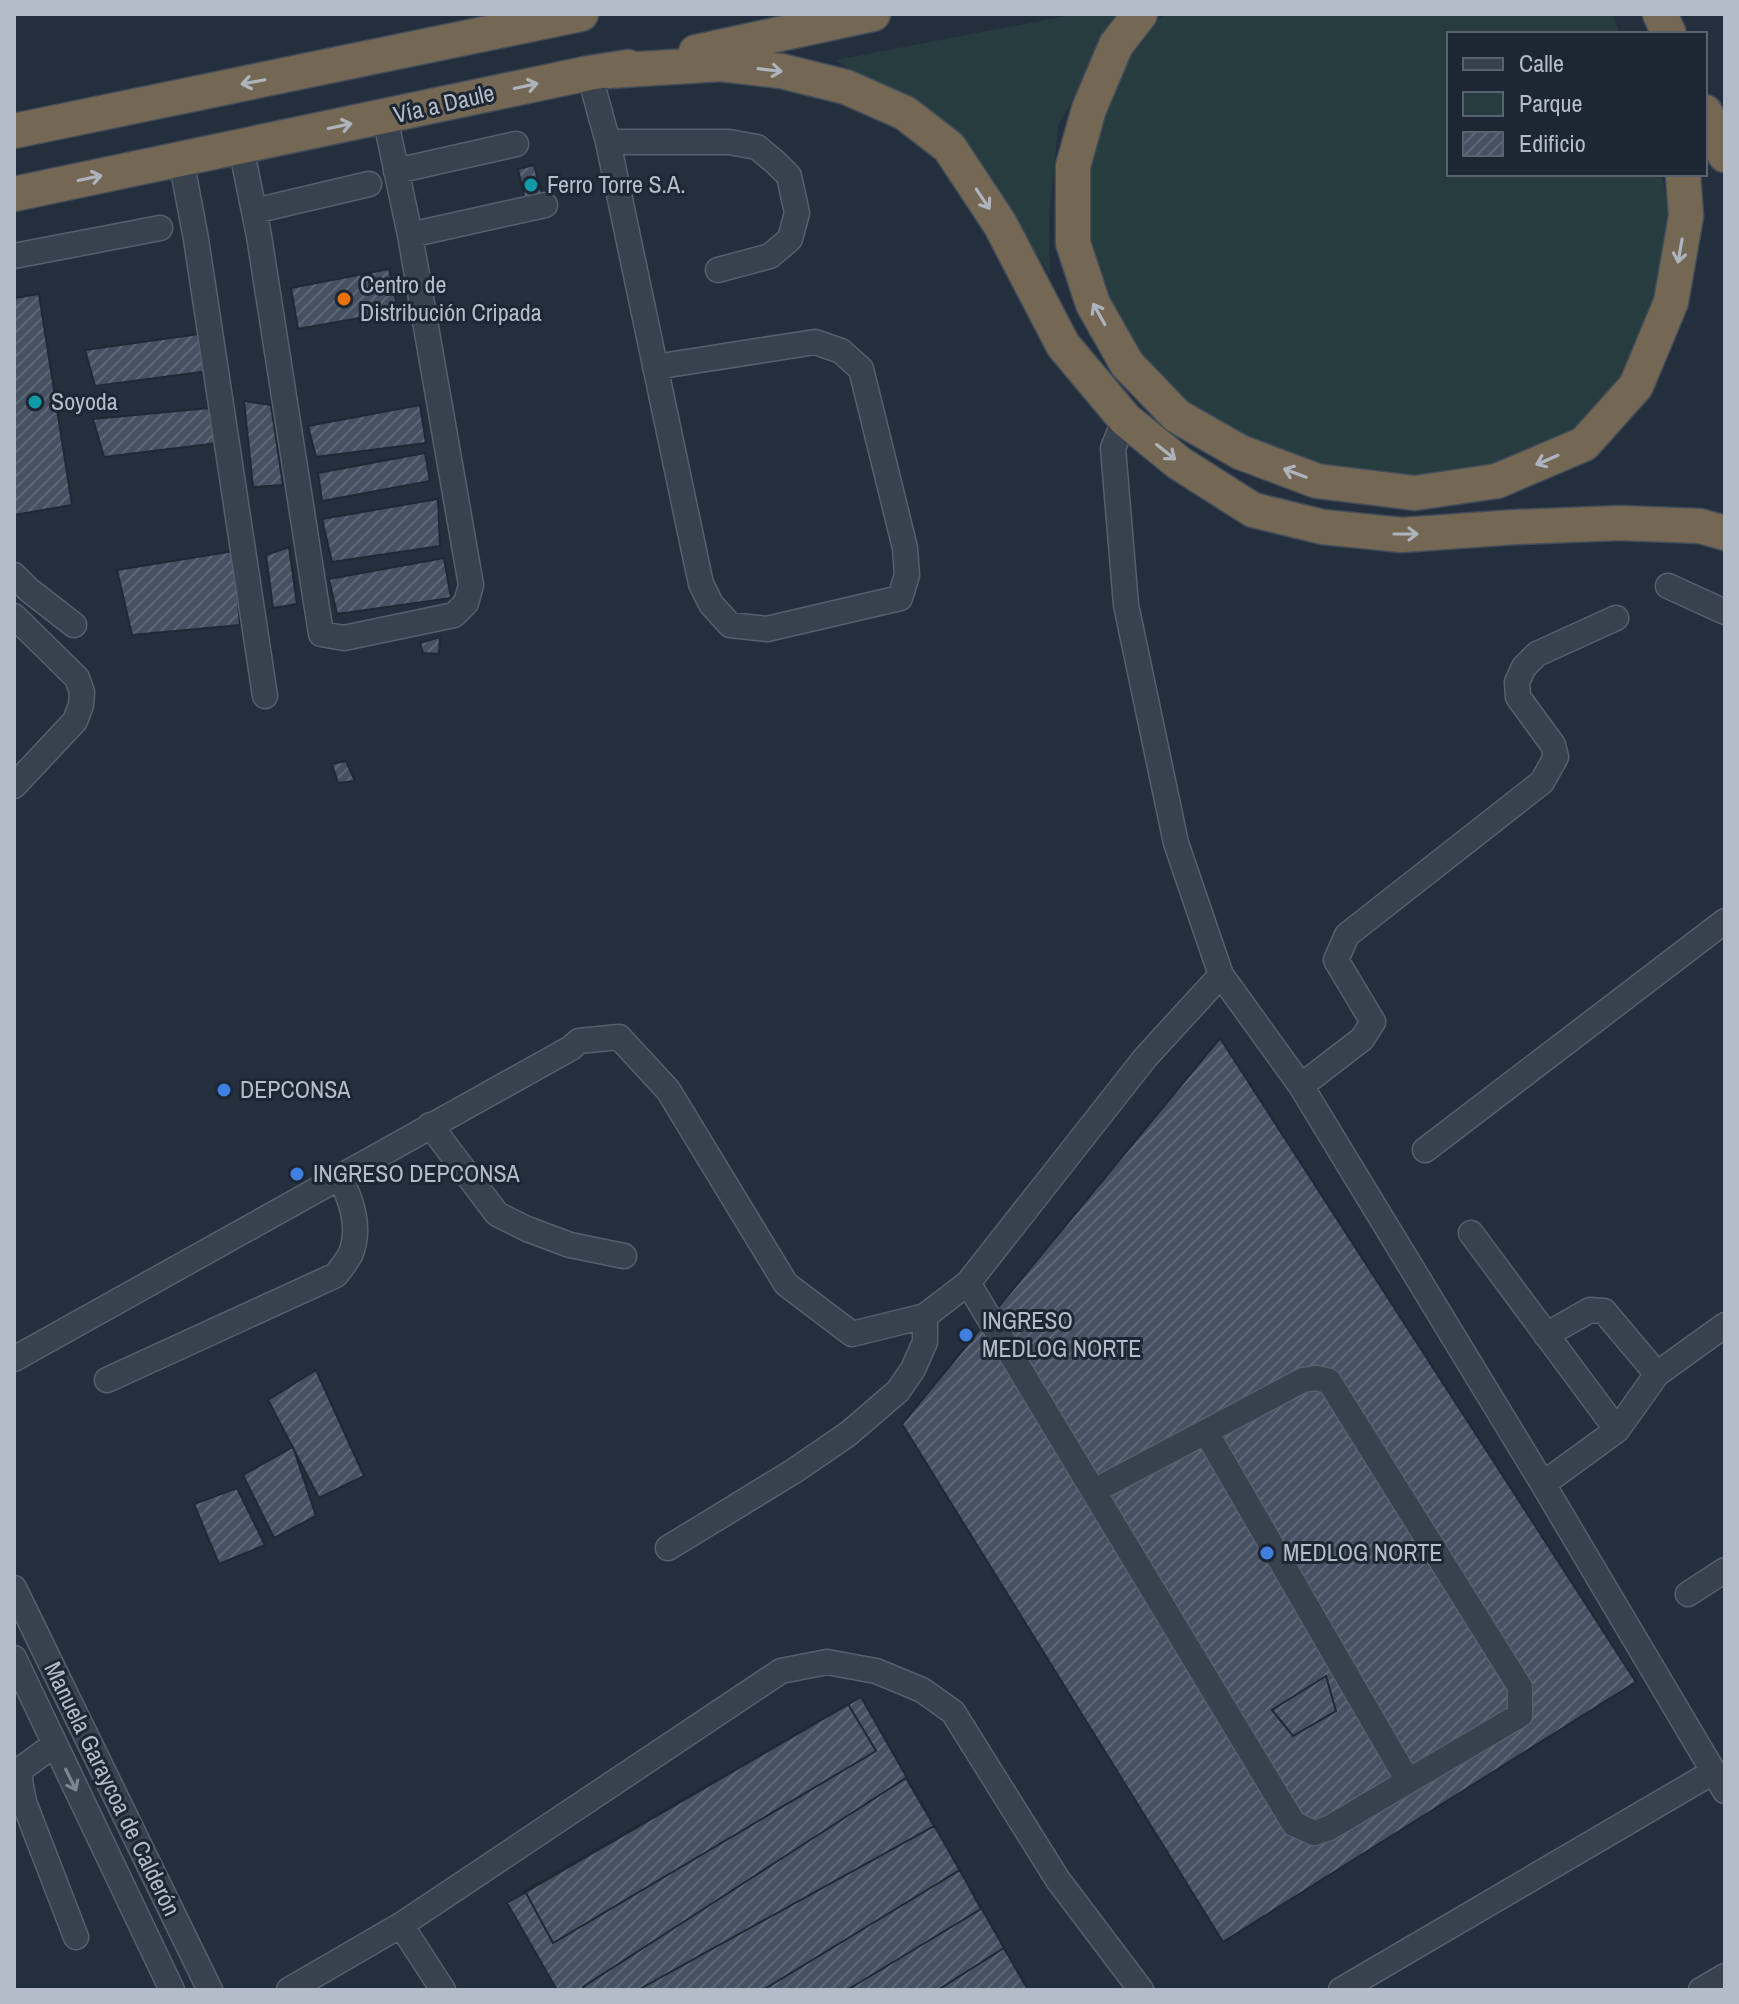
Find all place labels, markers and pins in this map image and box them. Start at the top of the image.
place label: Ferro Torre S.A. [547,168,686,200]
marker: Ferro Torre S.A. [522,176,540,194]
place label: Centro de Distribución Cripada [360,268,542,328]
marker: Centro de Distribución Cripada [335,290,353,308]
place label: Soyoda [51,385,118,417]
marker: Soyoda [26,393,44,411]
place label: DEPCONSA [240,1073,351,1105]
marker: DEPCONSA [215,1081,233,1099]
place label: INGRESO DEPCONSA [313,1157,521,1189]
marker: INGRESO DEPCONSA [288,1165,306,1183]
place label: INGRESO MEDLOG NORTE [982,1304,1141,1364]
marker: INGRESO MEDLOG NORTE [957,1326,975,1344]
place label: MEDLOG NORTE [1283,1536,1442,1568]
marker: MEDLOG NORTE [1258,1544,1276,1562]

